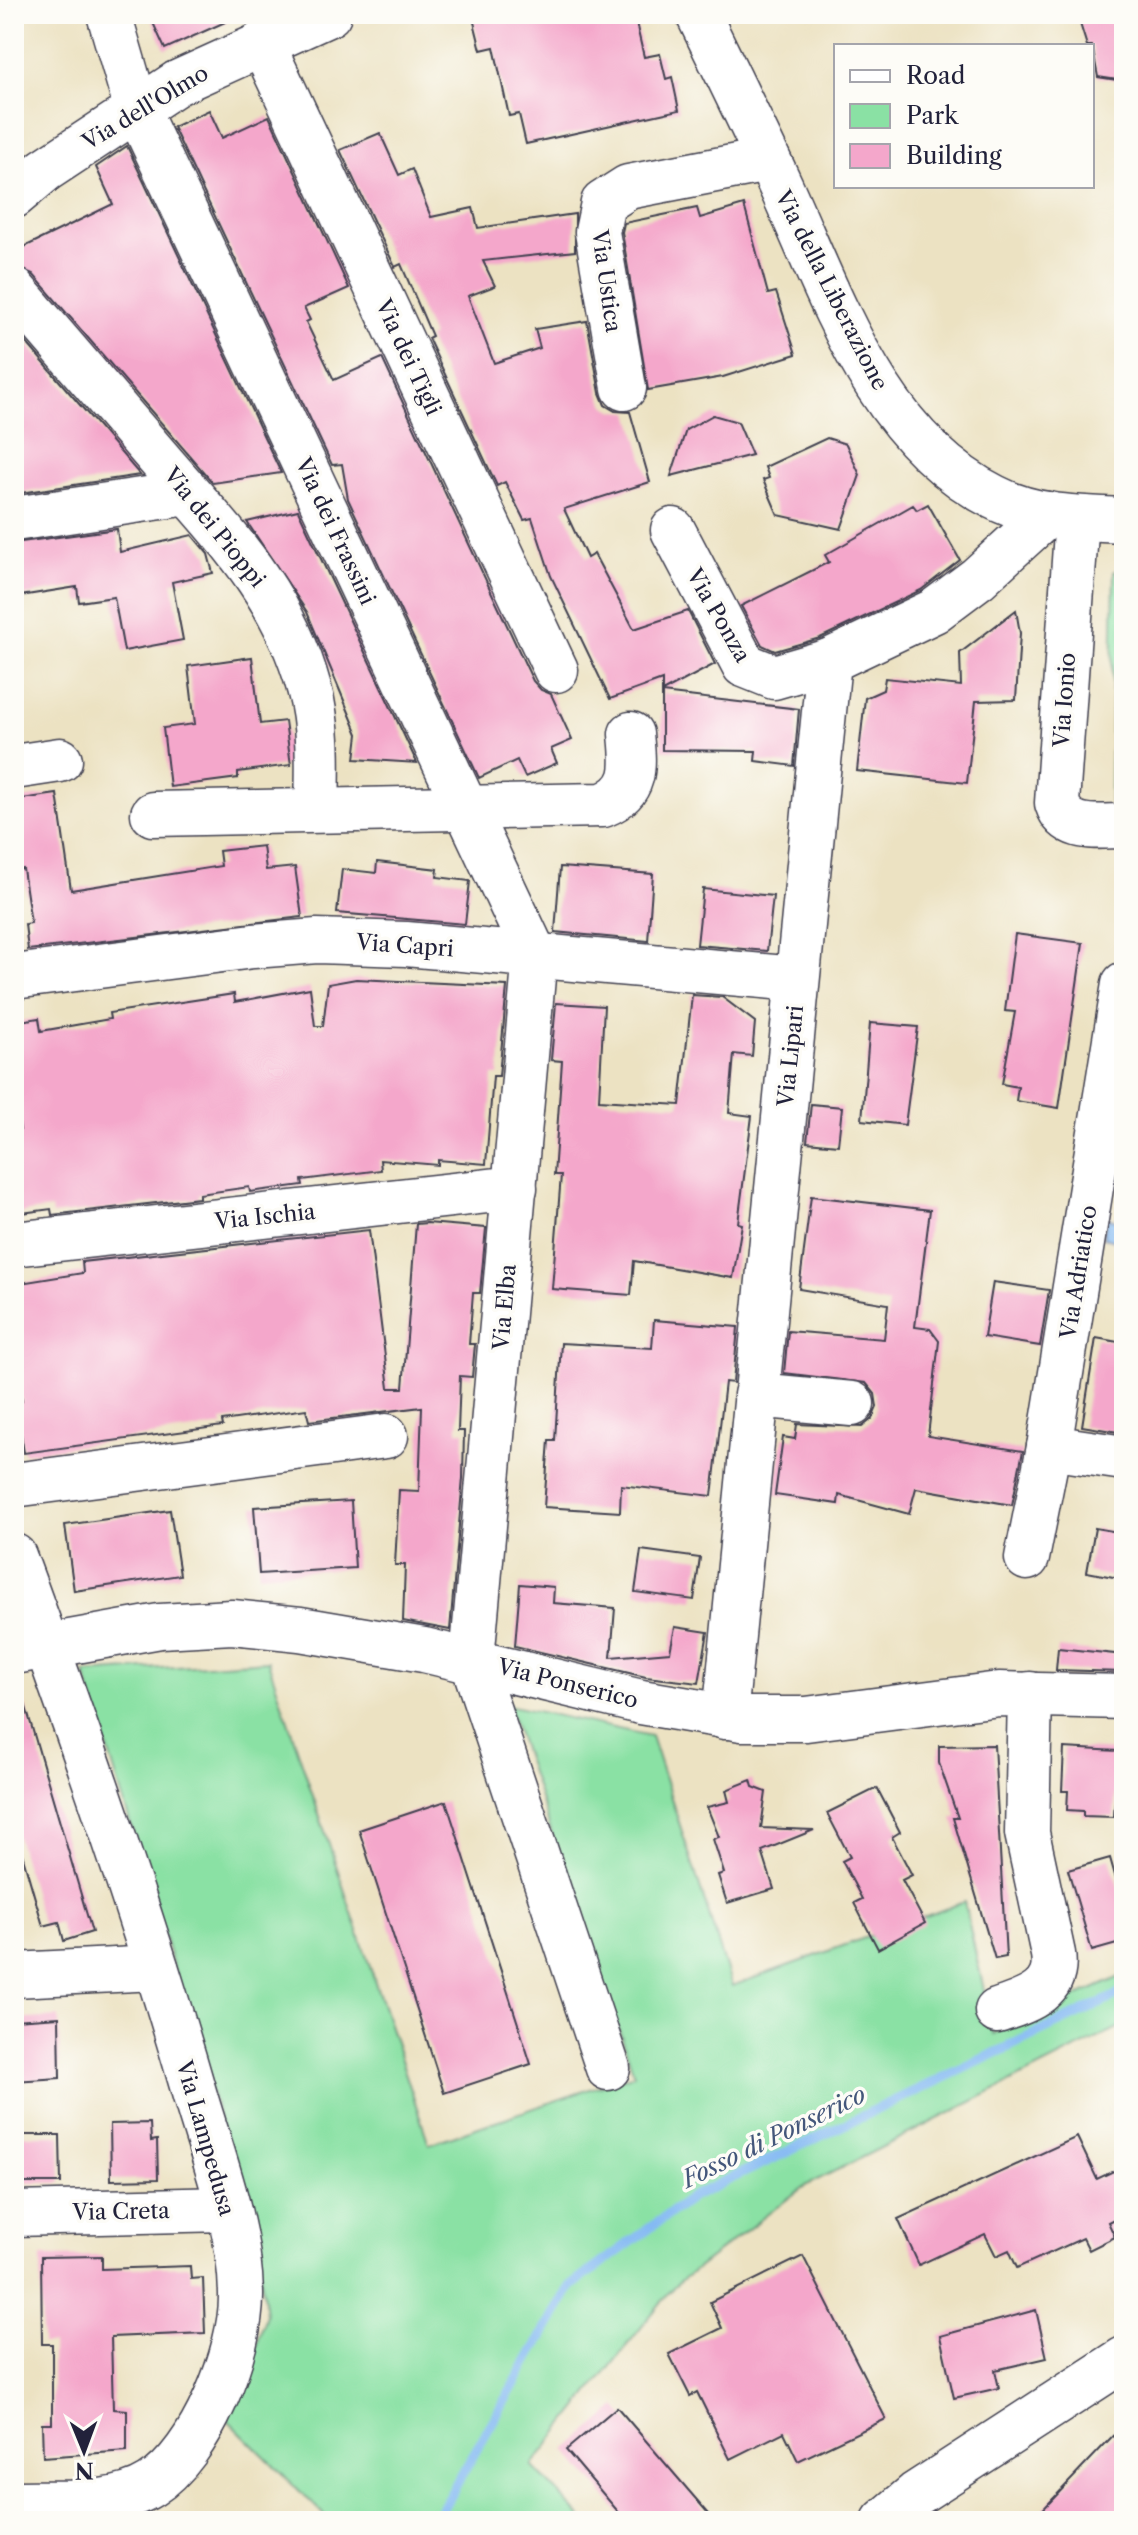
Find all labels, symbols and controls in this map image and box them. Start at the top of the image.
legend [834,44,1094,188]
street label: Via dell'Olmo [77,59,213,156]
text: Road [906,61,966,90]
text: Park [906,101,959,130]
text: Building [906,141,1002,170]
street label: Via della Liberazione [769,185,894,395]
street label: Via Ustica [586,227,627,334]
street label: Via dei Tigli [369,294,447,420]
street label: Via dei Frassini [289,452,382,609]
street label: Via dei Pioppi [157,461,271,593]
street label: Via Ponza [680,563,756,667]
street label: Via Ionio [1048,652,1081,749]
street label: Via Capri [354,929,455,962]
street label: Via Lipari [772,1004,809,1109]
street label: Via Ischia [212,1198,317,1235]
street label: Via Adriatico [1054,1203,1102,1342]
street label: Via Elba [487,1262,522,1352]
street label: Via Ponserico [494,1653,641,1714]
street label: Via Lampedusa [170,2056,241,2219]
water label: Fosso di Ponserico [675,2080,870,2194]
street label: Via Creta [71,2197,170,2226]
north arrow [44,2411,124,2491]
text: N [75,2457,94,2484]

